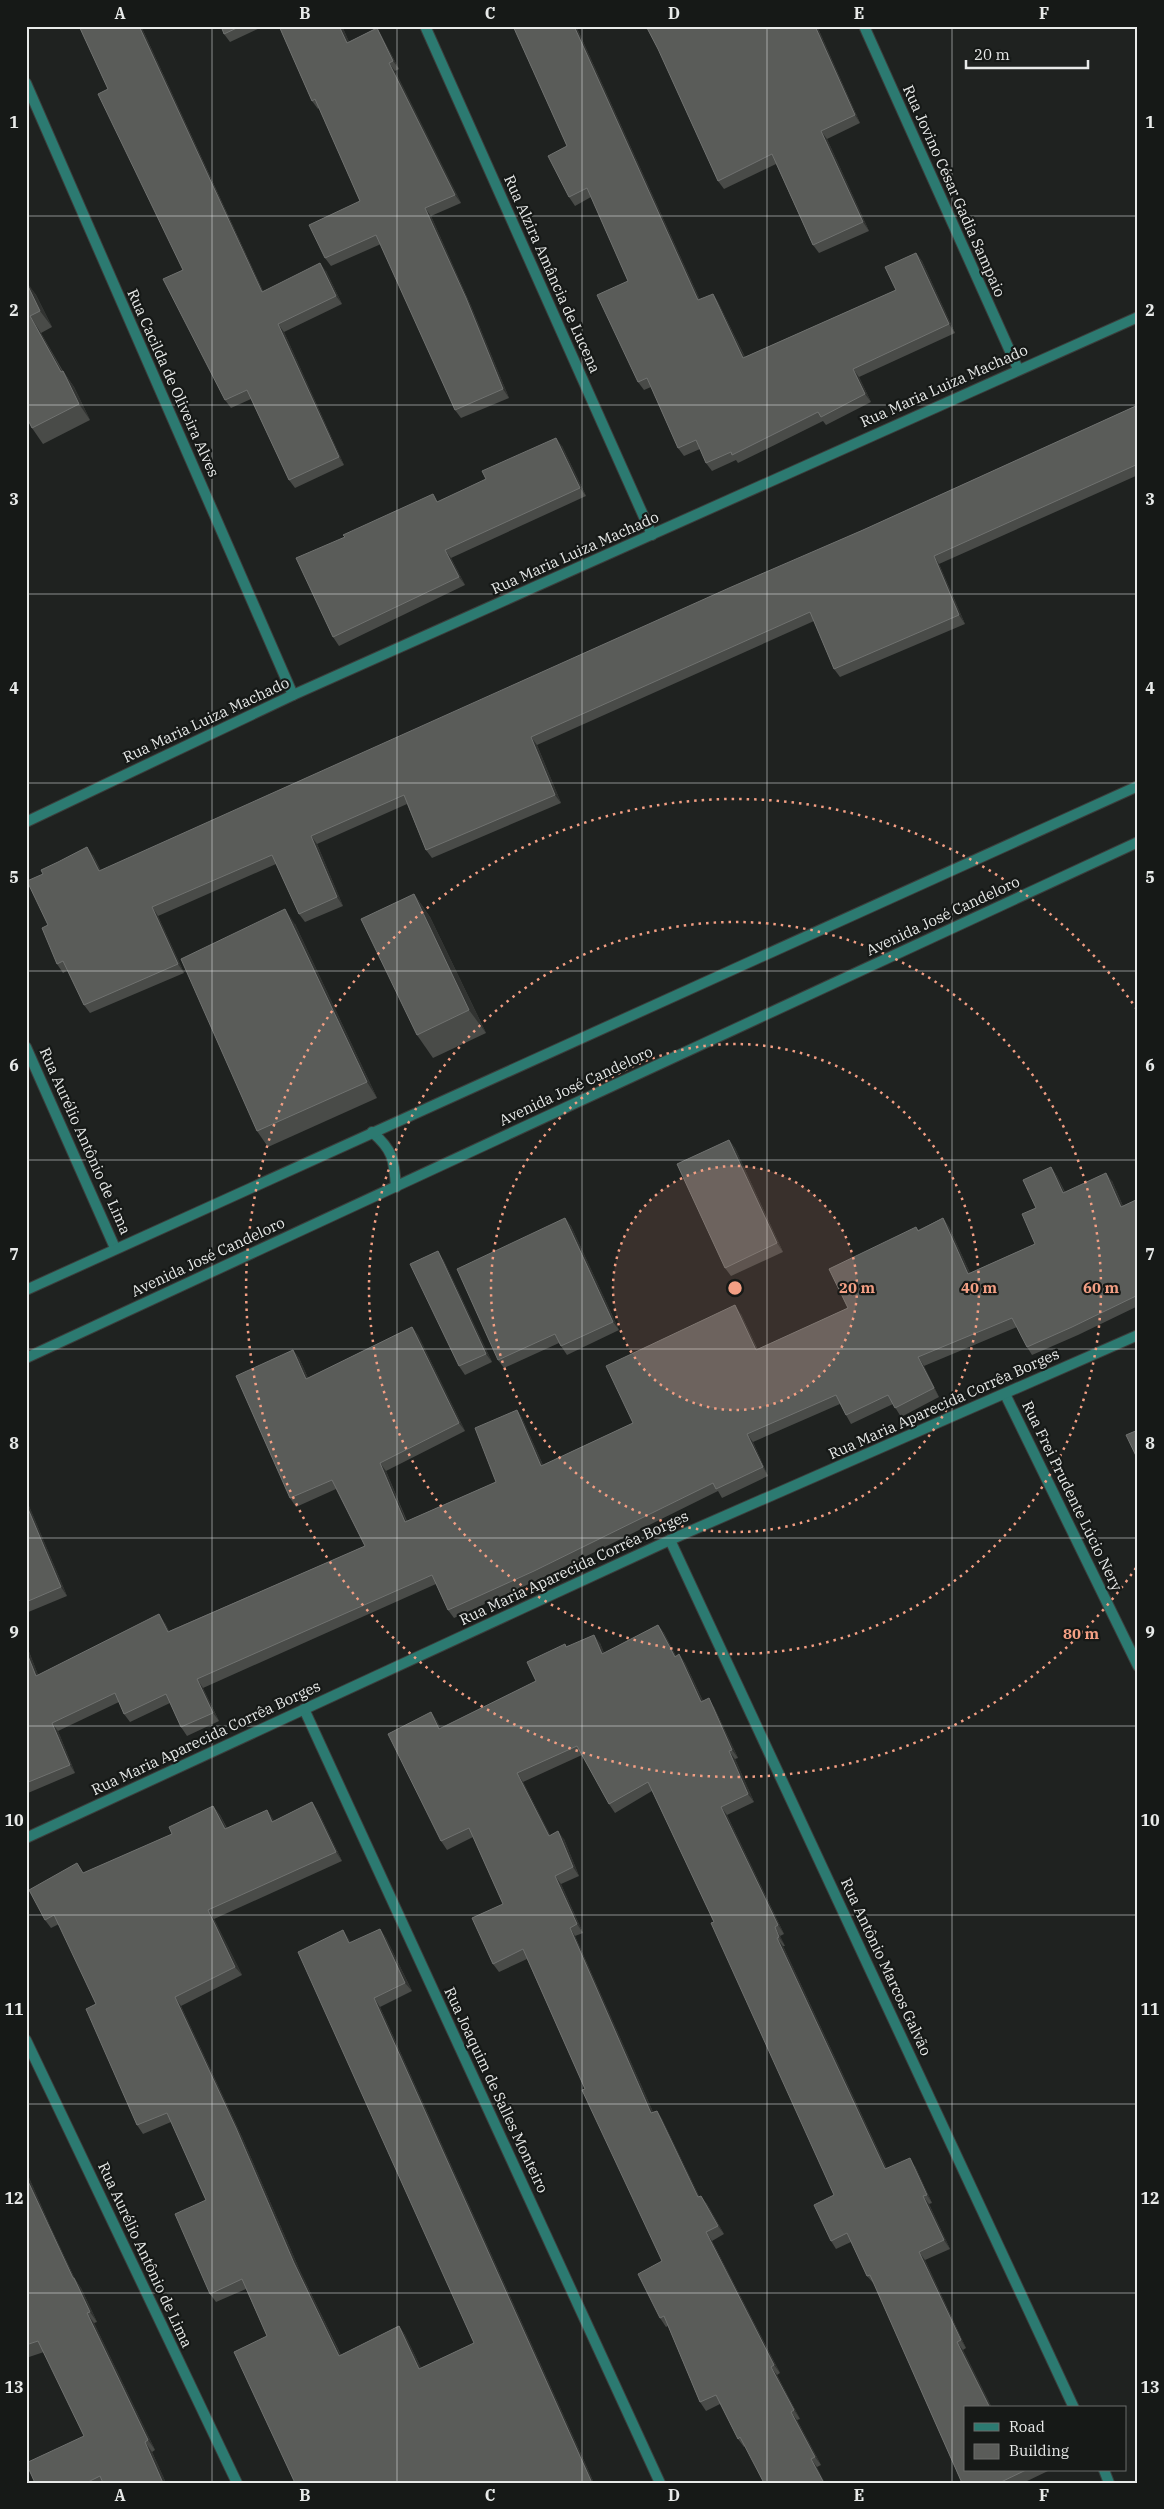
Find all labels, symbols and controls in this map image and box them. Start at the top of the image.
text: A [114,3,126,23]
text: B [299,3,311,23]
text: C [485,3,495,23]
text: D [668,3,680,23]
text: E [854,3,864,23]
text: F [1039,3,1049,23]
scale bar [966,38,1089,70]
text: 20 m [974,45,1010,64]
street label: Rua Jovino César Gadia Sampaio [899,82,1010,300]
text: 1 [9,112,19,132]
text: 1 [1145,112,1155,132]
street label: Rua Alzira Amância de Lucena [500,172,605,376]
street label: Rua Cacilda de Oliveira Alves [123,286,224,480]
text: 2 [9,300,19,320]
text: 2 [1145,300,1155,320]
street label: Rua Maria Luiza Machado [857,340,1031,431]
text: 3 [9,489,19,509]
text: 3 [1145,489,1155,509]
street label: Rua Maria Luiza Machado [488,507,662,598]
street label: Rua Maria Luiza Machado [120,673,292,767]
text: 4 [9,678,19,698]
text: 4 [1145,678,1155,698]
text: 5 [9,867,19,887]
text: 5 [1145,867,1155,887]
street label: Avenida José Candeloro [863,872,1023,960]
street label: Avenida José Candeloro [496,1042,656,1130]
street label: Rua Aurélio Antônio de Lima [36,1044,135,1237]
text: 6 [9,1055,19,1075]
text: 6 [1145,1055,1155,1075]
street label: Avenida José Candeloro [128,1213,288,1301]
text: 7 [9,1244,19,1264]
text: 7 [1145,1244,1155,1264]
text: 20 m [839,1278,875,1297]
text: 40 m [961,1278,997,1297]
text: 60 m [1083,1278,1119,1297]
centre of rings [726,1279,744,1297]
street label: Rua Maria Aparecida Corrêa Borges [825,1344,1062,1463]
street label: Rua Frei Prudente Lúcio Nery [1018,1398,1127,1594]
text: 8 [9,1433,19,1453]
text: 8 [1145,1433,1155,1453]
street label: Rua Maria Aparecida Corrêa Borges [456,1506,691,1629]
text: 9 [9,1622,19,1642]
text: 9 [1145,1622,1155,1642]
text: 80 m [1063,1624,1099,1643]
street label: Rua Maria Aparecida Corrêa Borges [88,1676,323,1799]
text: 10 [4,1810,24,1830]
text: 10 [1140,1810,1160,1830]
street label: Rua Antônio Marcos Galvão [837,1875,936,2059]
street label: Rua Joaquim de Salles Monteiro [440,1984,553,2196]
text: 11 [4,1999,24,2019]
text: 11 [1140,1999,1160,2019]
street label: Rua Aurélio Antônio de Lima [94,2159,197,2351]
text: 12 [4,2188,24,2208]
text: 12 [1140,2188,1160,2208]
text: 13 [4,2377,24,2397]
text: 13 [1140,2377,1160,2397]
legend [964,2406,1126,2472]
text: Road [1009,2417,1045,2436]
text: Building [1009,2441,1069,2460]
text: A [114,2485,126,2505]
text: B [299,2485,311,2505]
text: C [485,2485,495,2505]
text: D [668,2485,680,2505]
text: E [854,2485,864,2505]
text: F [1039,2485,1049,2505]

